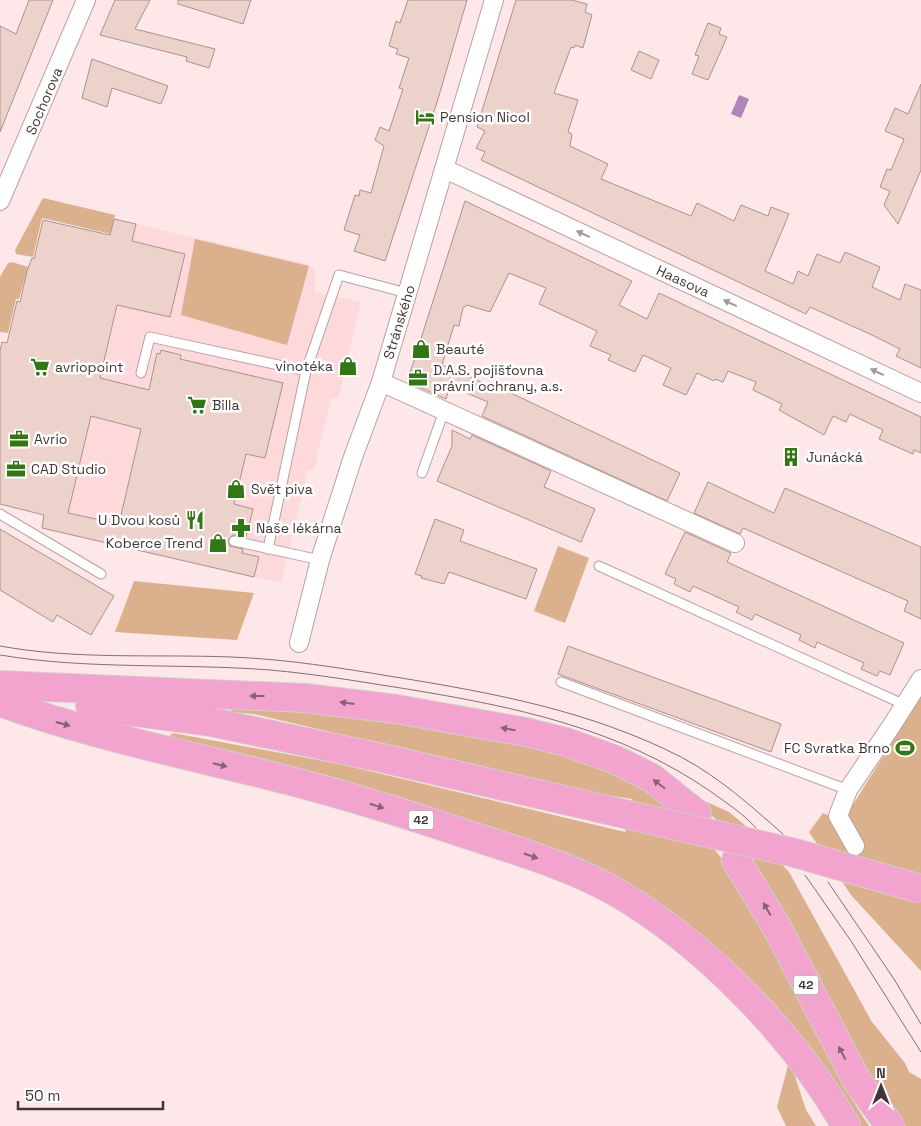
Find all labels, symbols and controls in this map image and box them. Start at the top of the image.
street label: Sochorova [22,65,66,137]
hotel icon: Pension Nicol [414,106,436,128]
place label: Pension Nicol [440,108,530,126]
one-way arrow [576,230,590,238]
street label: Haasova [654,261,712,301]
street label: Stránského [379,283,419,361]
one-way arrow [723,299,737,307]
shop icon: Beauté [410,338,432,360]
place label: Beauté [436,340,484,358]
shop icon: vinotéka [337,355,359,377]
supermarket icon: avriopoint [29,356,51,378]
place label: vinotéka [275,357,333,375]
place label: avriopoint [55,358,124,376]
place label: D.A.S. pojišťovna právní ochrany, a.s. [433,361,563,395]
office icon: D.A.S. pojišťovna právní ochrany, a.s. [407,367,429,389]
one-way arrow [870,368,884,376]
supermarket icon: Billa [186,394,208,416]
place label: Billa [212,396,240,414]
office icon: Avrio [8,428,30,450]
place label: Avrio [34,430,67,448]
building icon: Junácká [780,446,802,468]
place label: Junácká [806,448,863,466]
office icon: CAD Studio [5,458,27,480]
place label: CAD Studio [31,460,106,478]
shop icon: Svět piva [225,478,247,500]
place label: Svět piva [251,480,313,498]
restaurant icon: U Dvou kosů [184,509,206,531]
place label: U Dvou kosů [98,511,180,529]
pharmacy icon: Naše lékárna [230,517,252,539]
place label: Naše lékárna [256,519,342,537]
shop icon: Koberce Trend [207,532,229,554]
place label: Koberce Trend [106,534,203,552]
one-way arrow [248,692,264,700]
one-way arrow [339,699,355,707]
one-way arrow [55,720,70,728]
one-way arrow [500,725,515,733]
sports icon: FC Svratka Brno [894,737,916,759]
place label: FC Svratka Brno [784,739,890,757]
one-way arrow [212,761,227,769]
one-way arrow [652,779,666,789]
one-way arrow [370,802,385,810]
road number: 42 [408,810,434,830]
one-way arrow [524,853,539,860]
one-way arrow [763,902,771,917]
road number: 42 [794,976,818,994]
one-way arrow [838,1046,846,1061]
north arrow [856,1061,906,1111]
text: N [876,1064,886,1082]
scale bar [18,1078,162,1110]
text: 50 m [25,1086,60,1105]

